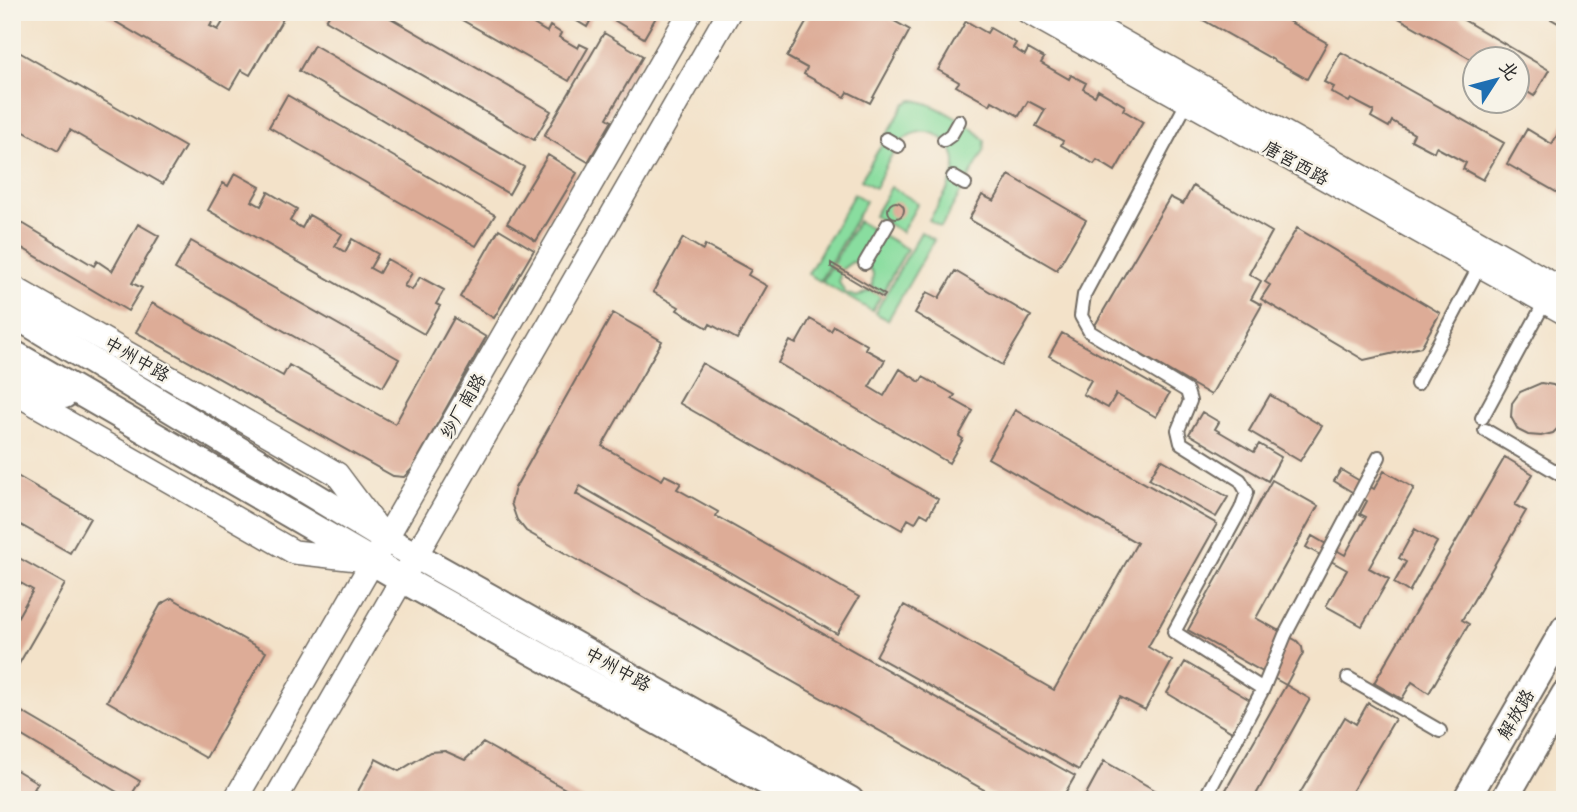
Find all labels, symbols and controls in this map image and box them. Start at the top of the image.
north arrow [1462,46,1532,116]
text: 北 [1494,55,1525,85]
street label: 唐宫西路 [1259,135,1333,190]
street label: 中州中路 [100,331,174,387]
street label: 纱厂南路 [435,369,491,443]
street label: 中州中路 [581,641,655,696]
street label: 解放路 [1492,685,1539,743]

